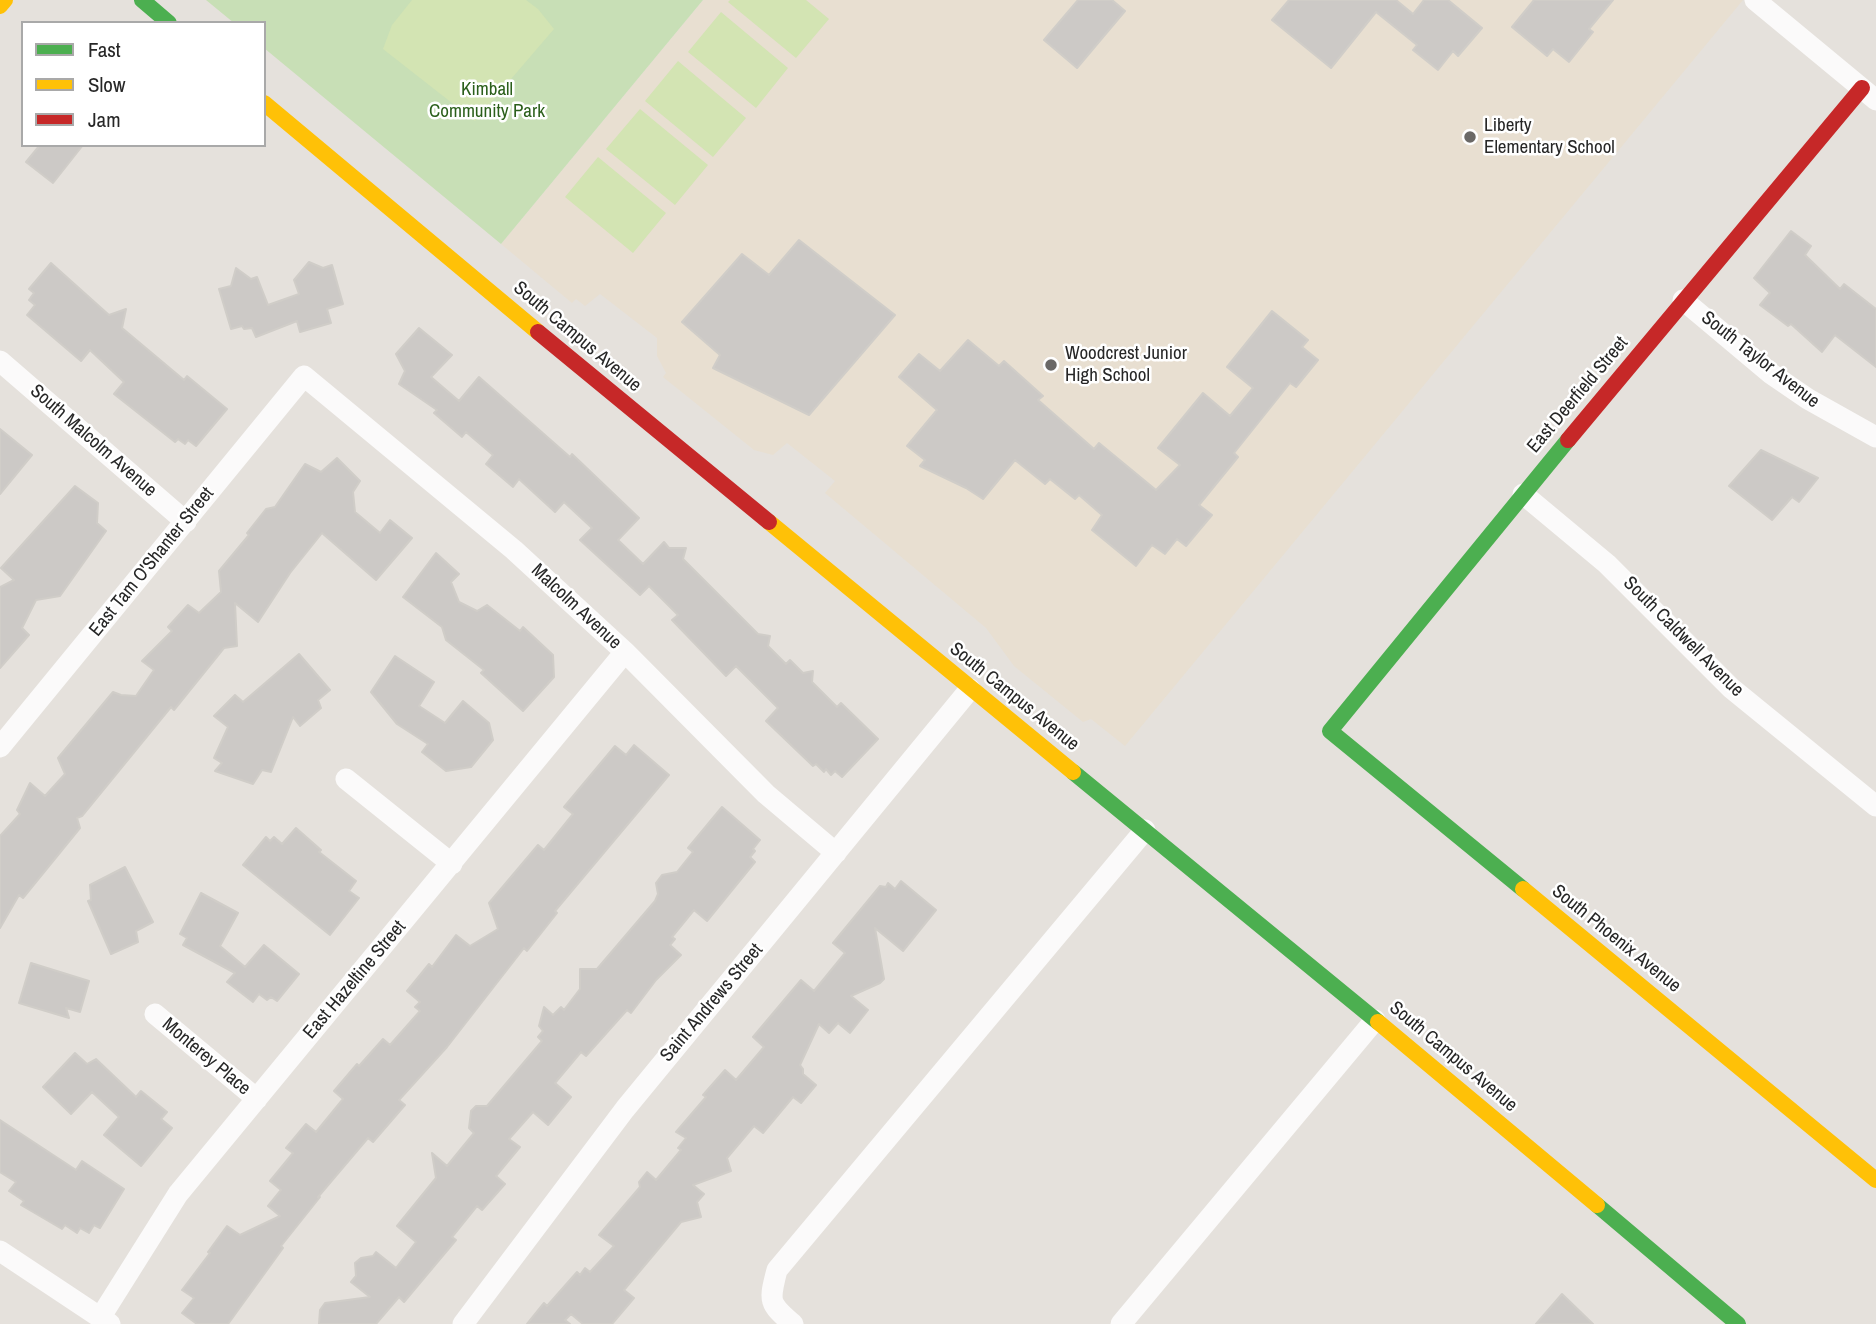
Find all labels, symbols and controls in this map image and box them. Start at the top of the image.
legend [21,21,266,147]
text: Fast [88,35,121,64]
text: Slow [88,70,125,99]
park label: Kimball Community Park [429,79,545,123]
text: Jam [88,105,121,134]
place label: Liberty Elementary School [1484,115,1615,159]
marker: Liberty Elementary School [1462,129,1478,145]
street label: South Campus Avenue [508,277,646,397]
street label: South Taylor Avenue [1696,307,1824,413]
street label: East Deerfield Street [1523,332,1633,458]
place label: Woodcrest Junior High School [1065,343,1187,387]
marker: Woodcrest Junior High School [1043,357,1059,373]
street label: South Malcolm Avenue [25,380,161,502]
street label: East Tam O'Shanter Street [85,483,219,641]
street label: Malcolm Avenue [526,559,626,655]
street label: South Caldwell Avenue [1618,572,1748,702]
street label: South Campus Avenue [945,638,1083,756]
street label: South Phoenix Avenue [1547,880,1685,998]
street label: East Hazeltine Street [299,916,411,1044]
street label: Saint Andrews Street [656,939,768,1067]
street label: South Campus Avenue [1384,997,1522,1117]
street label: Monterey Place [157,1013,255,1101]

